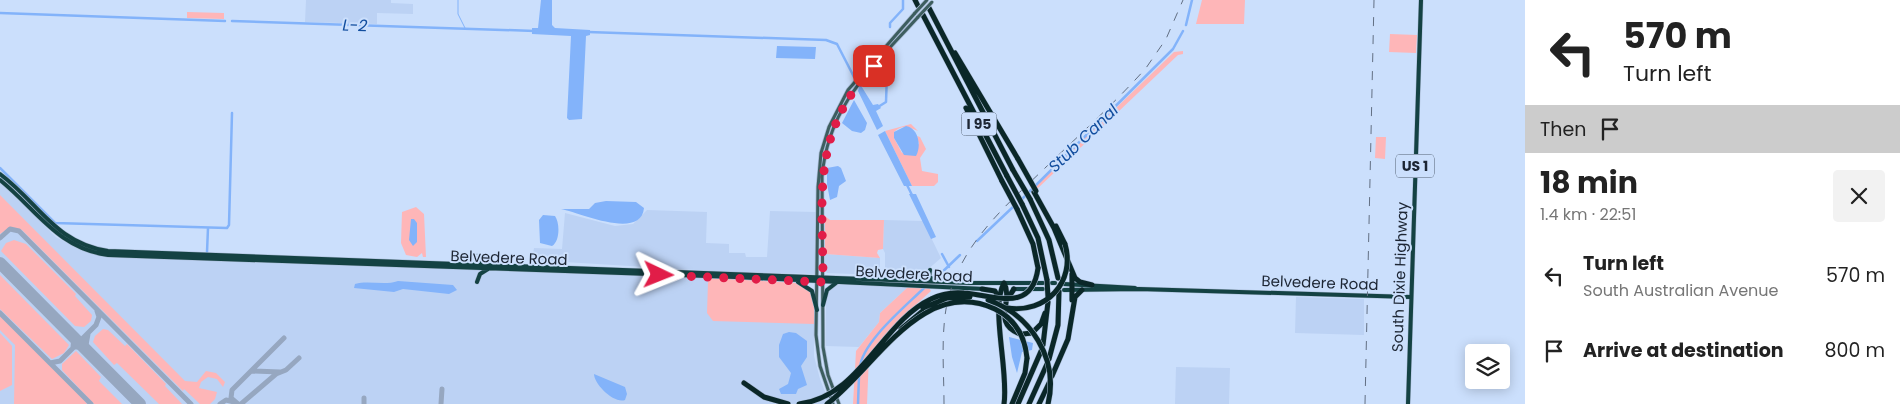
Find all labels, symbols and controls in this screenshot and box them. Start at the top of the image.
text: 570 m [1623,11,1732,60]
water label: L-2 [342,14,368,37]
icon: left [1540,20,1605,85]
pin [853,45,895,87]
icon: arrive [860,52,888,80]
text: Turn left [1623,58,1711,89]
water label: Stub Canal [1043,99,1123,178]
road number: I 95 [962,112,996,136]
icon: arrive [1596,115,1624,143]
text: Then [1540,116,1586,143]
road number: US 1 [1396,154,1434,178]
text: 18 min [1540,161,1638,204]
button: close [1833,170,1885,222]
street label: South Dixie Highway [1386,201,1413,352]
text: 1.4 km · 22:51 [1540,203,1636,226]
street label: Belvedere Road [450,245,568,270]
position arrow [632,248,684,300]
text: Turn left [1583,250,1664,277]
street label: Belvedere Road [855,260,973,287]
icon: left [1540,262,1568,290]
text: 570 m [1826,262,1885,289]
street label: Belvedere Road [1261,270,1379,295]
text: South Australian Avenue [1583,279,1778,302]
icon: arrive [1540,337,1568,365]
text: Arrive at destination [1583,337,1784,364]
text: 800 m [1825,337,1885,364]
map controls [1465,344,1510,389]
button: layers [1465,344,1510,389]

